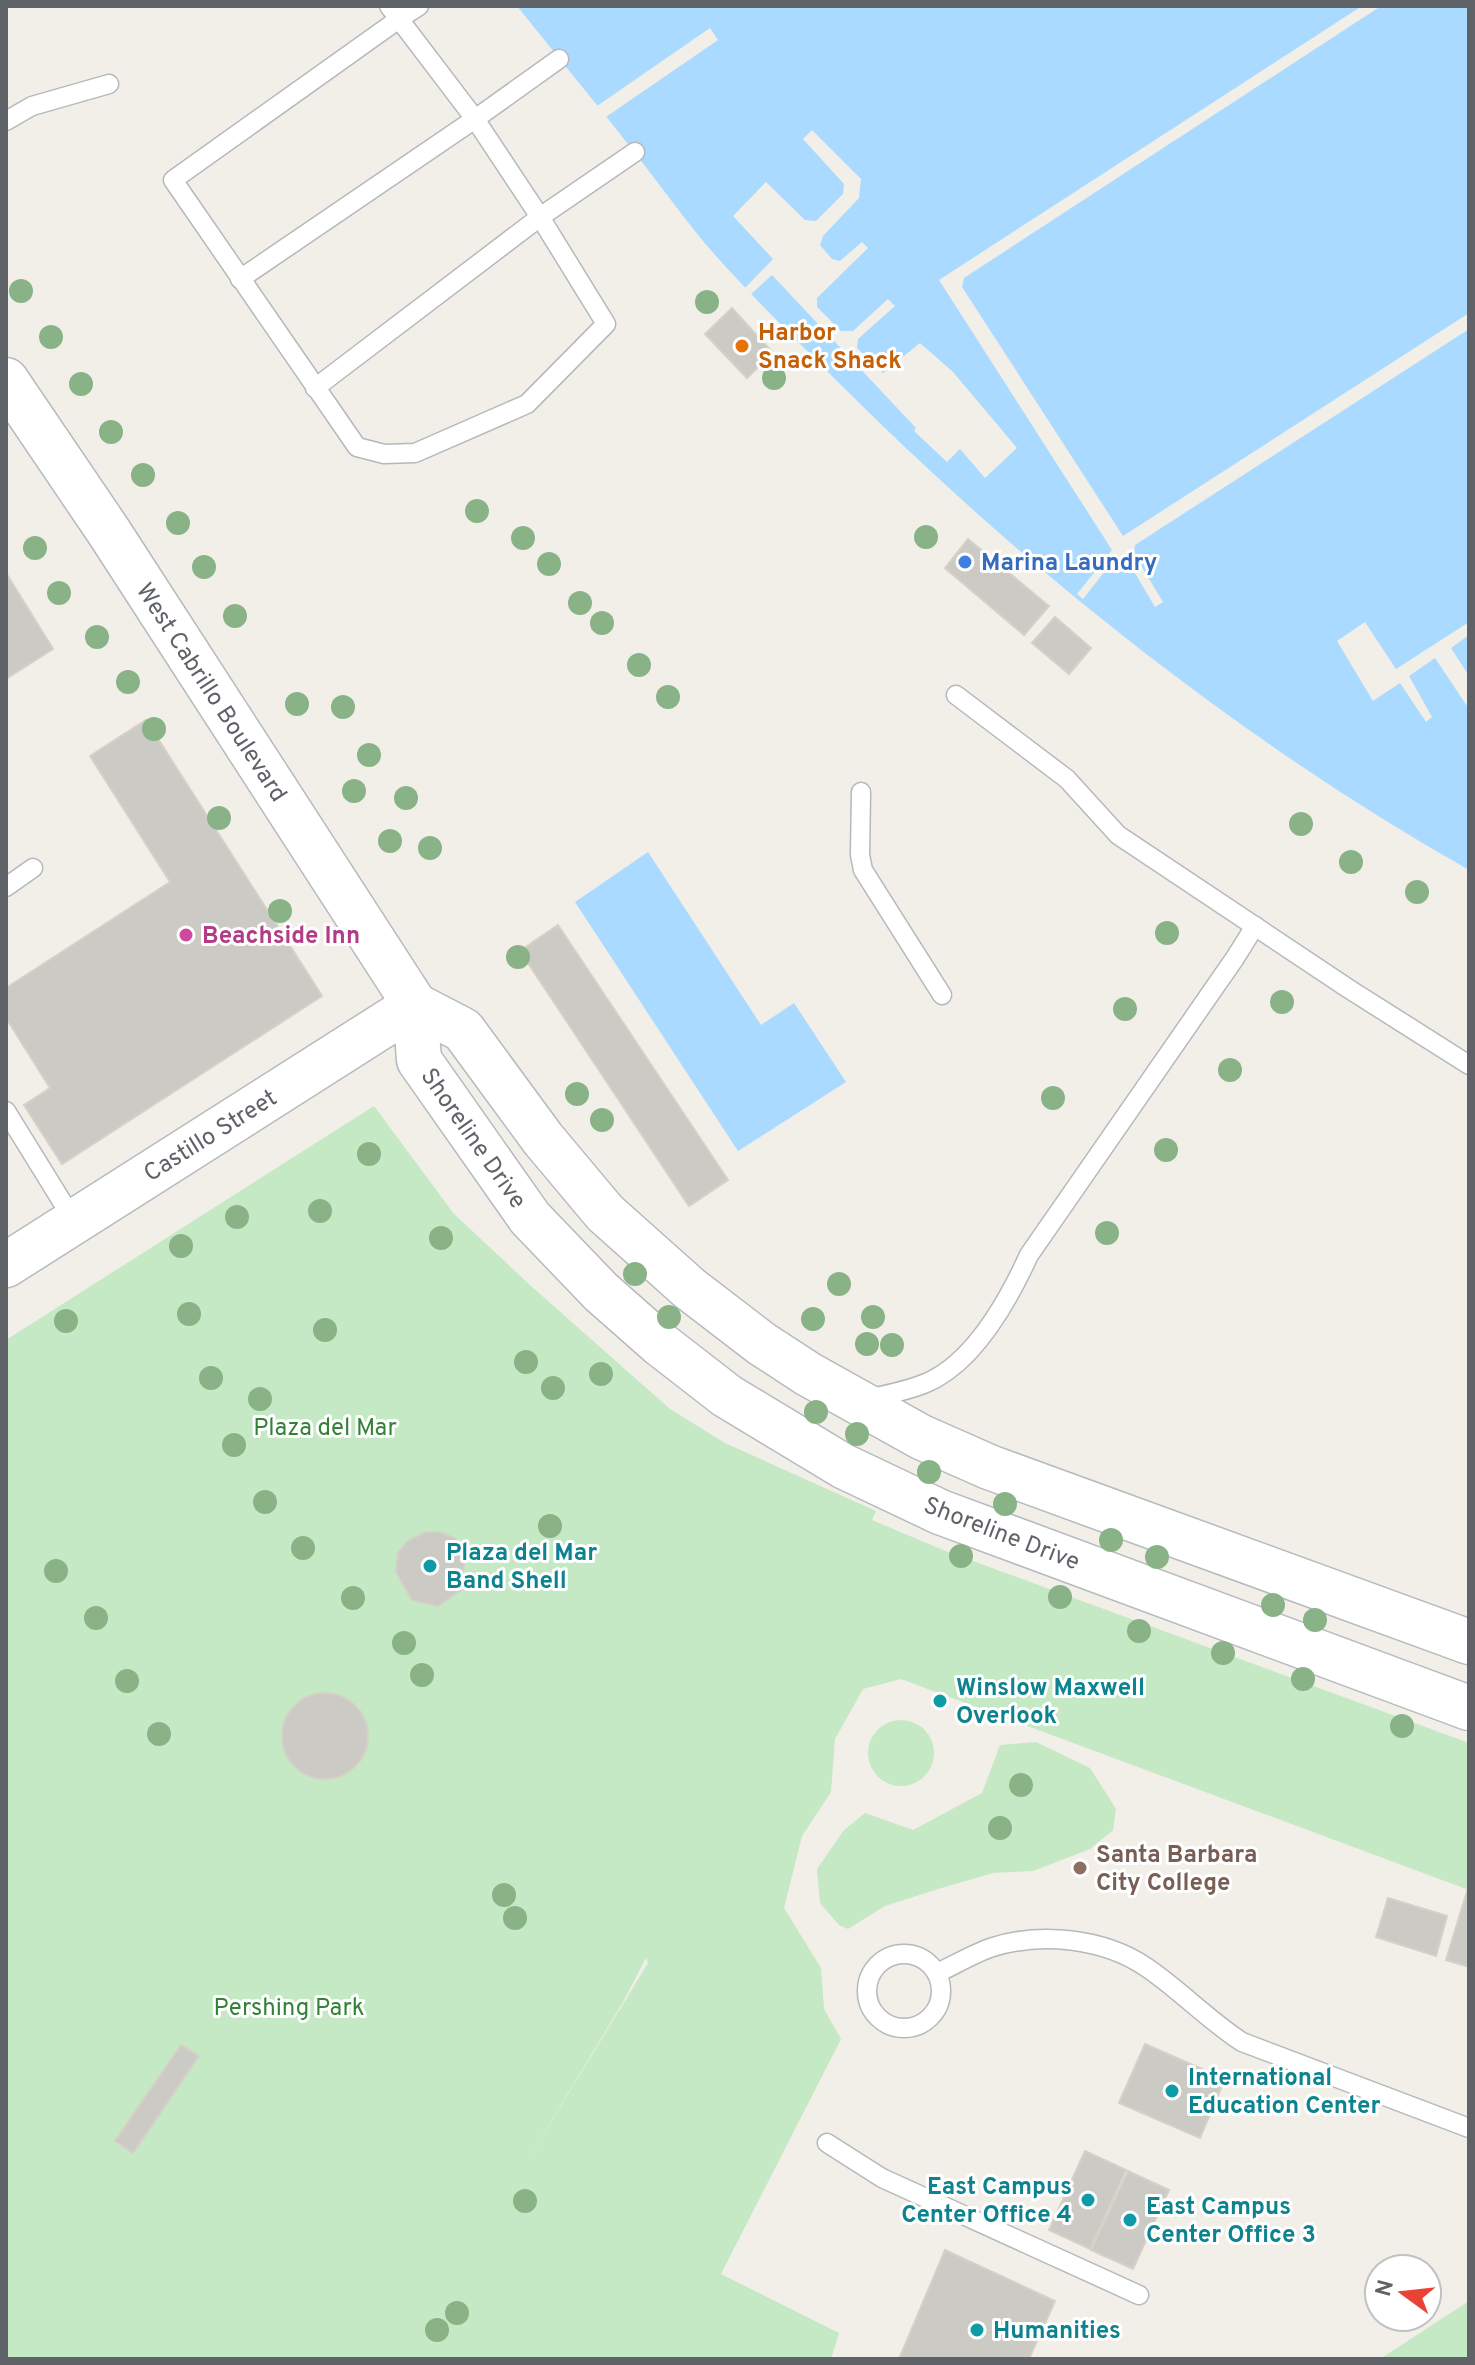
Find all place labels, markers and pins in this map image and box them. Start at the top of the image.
place label: Harbor Snack Shack [758,319,902,377]
marker: Harbor Snack Shack [733,337,751,355]
place label: Marina Laundry [981,549,1157,579]
marker: Marina Laundry [956,553,974,571]
place label: Beachside Inn [202,922,360,952]
marker: Beachside Inn [177,926,195,944]
place label: Plaza del Mar Band Shell [446,1539,597,1597]
marker: Plaza del Mar Band Shell [421,1557,439,1575]
place label: Winslow Maxwell Overlook [956,1674,1145,1732]
marker: Winslow Maxwell Overlook [931,1692,949,1710]
place label: Santa Barbara City College [1096,1841,1257,1899]
marker: Santa Barbara City College [1071,1859,1089,1877]
place label: International Education Center [1188,2064,1380,2122]
marker: International Education Center [1163,2082,1181,2100]
place label: East Campus Center Office 4 [901,2173,1072,2231]
marker: East Campus Center Office 4 [1079,2191,1097,2209]
place label: East Campus Center Office 3 [1146,2193,1316,2251]
marker: East Campus Center Office 3 [1121,2211,1139,2229]
place label: Humanities [993,2317,1121,2347]
marker: Humanities [968,2321,986,2339]

